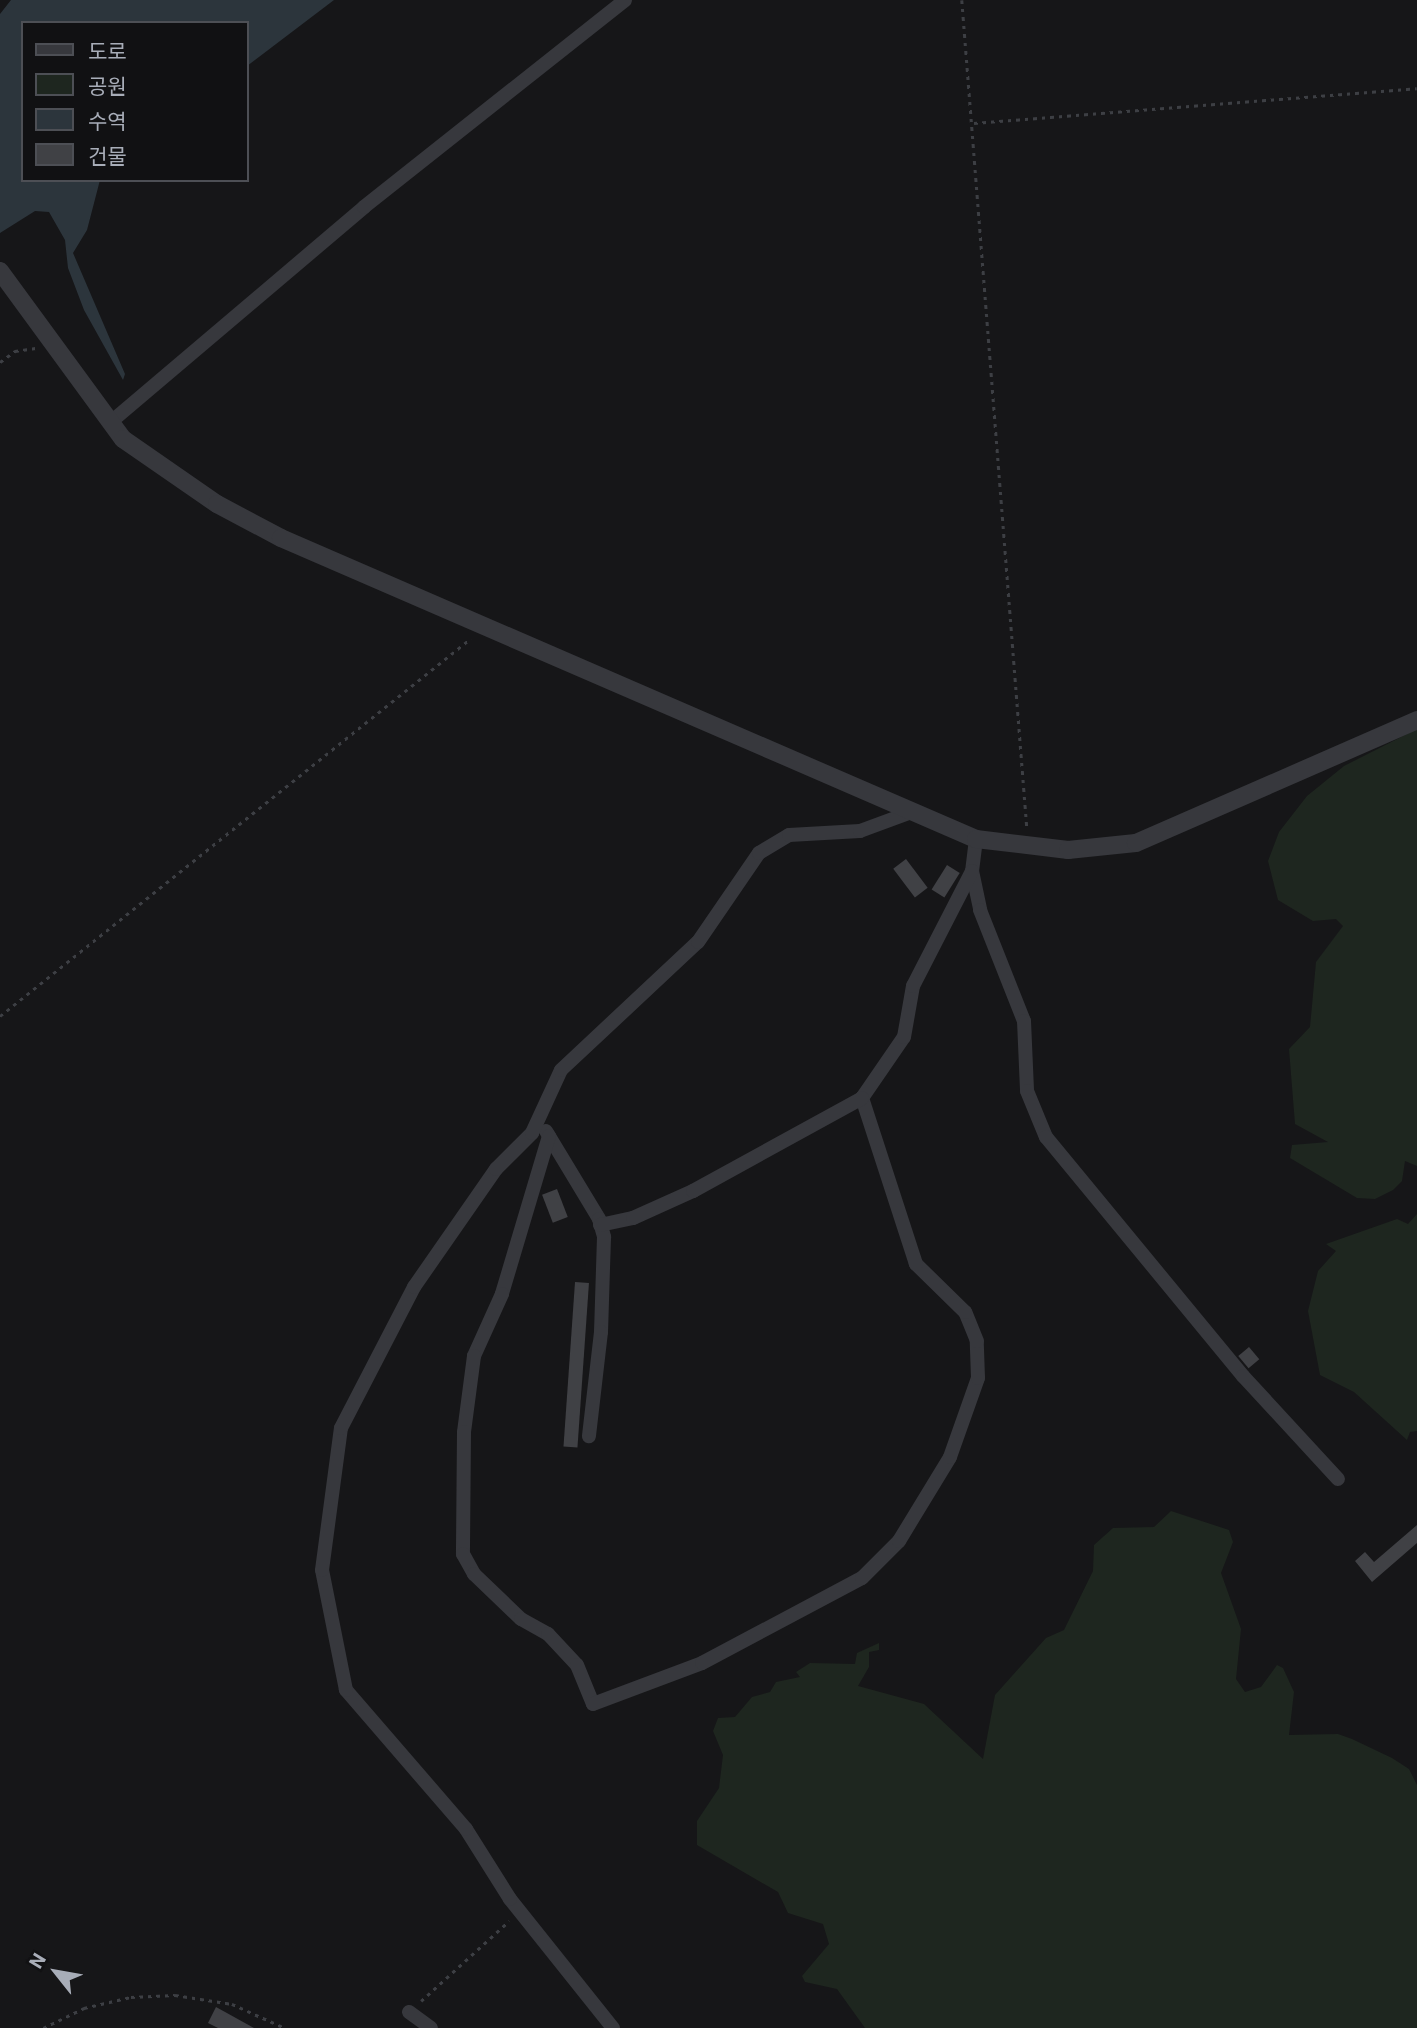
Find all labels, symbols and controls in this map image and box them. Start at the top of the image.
legend [21,21,248,182]
text: 도로 [88,40,127,64]
text: 공원 [88,75,127,99]
text: 수역 [88,110,127,134]
text: 건물 [88,145,127,169]
north arrow [21,1937,91,2007]
text: N [24,1949,51,1973]

